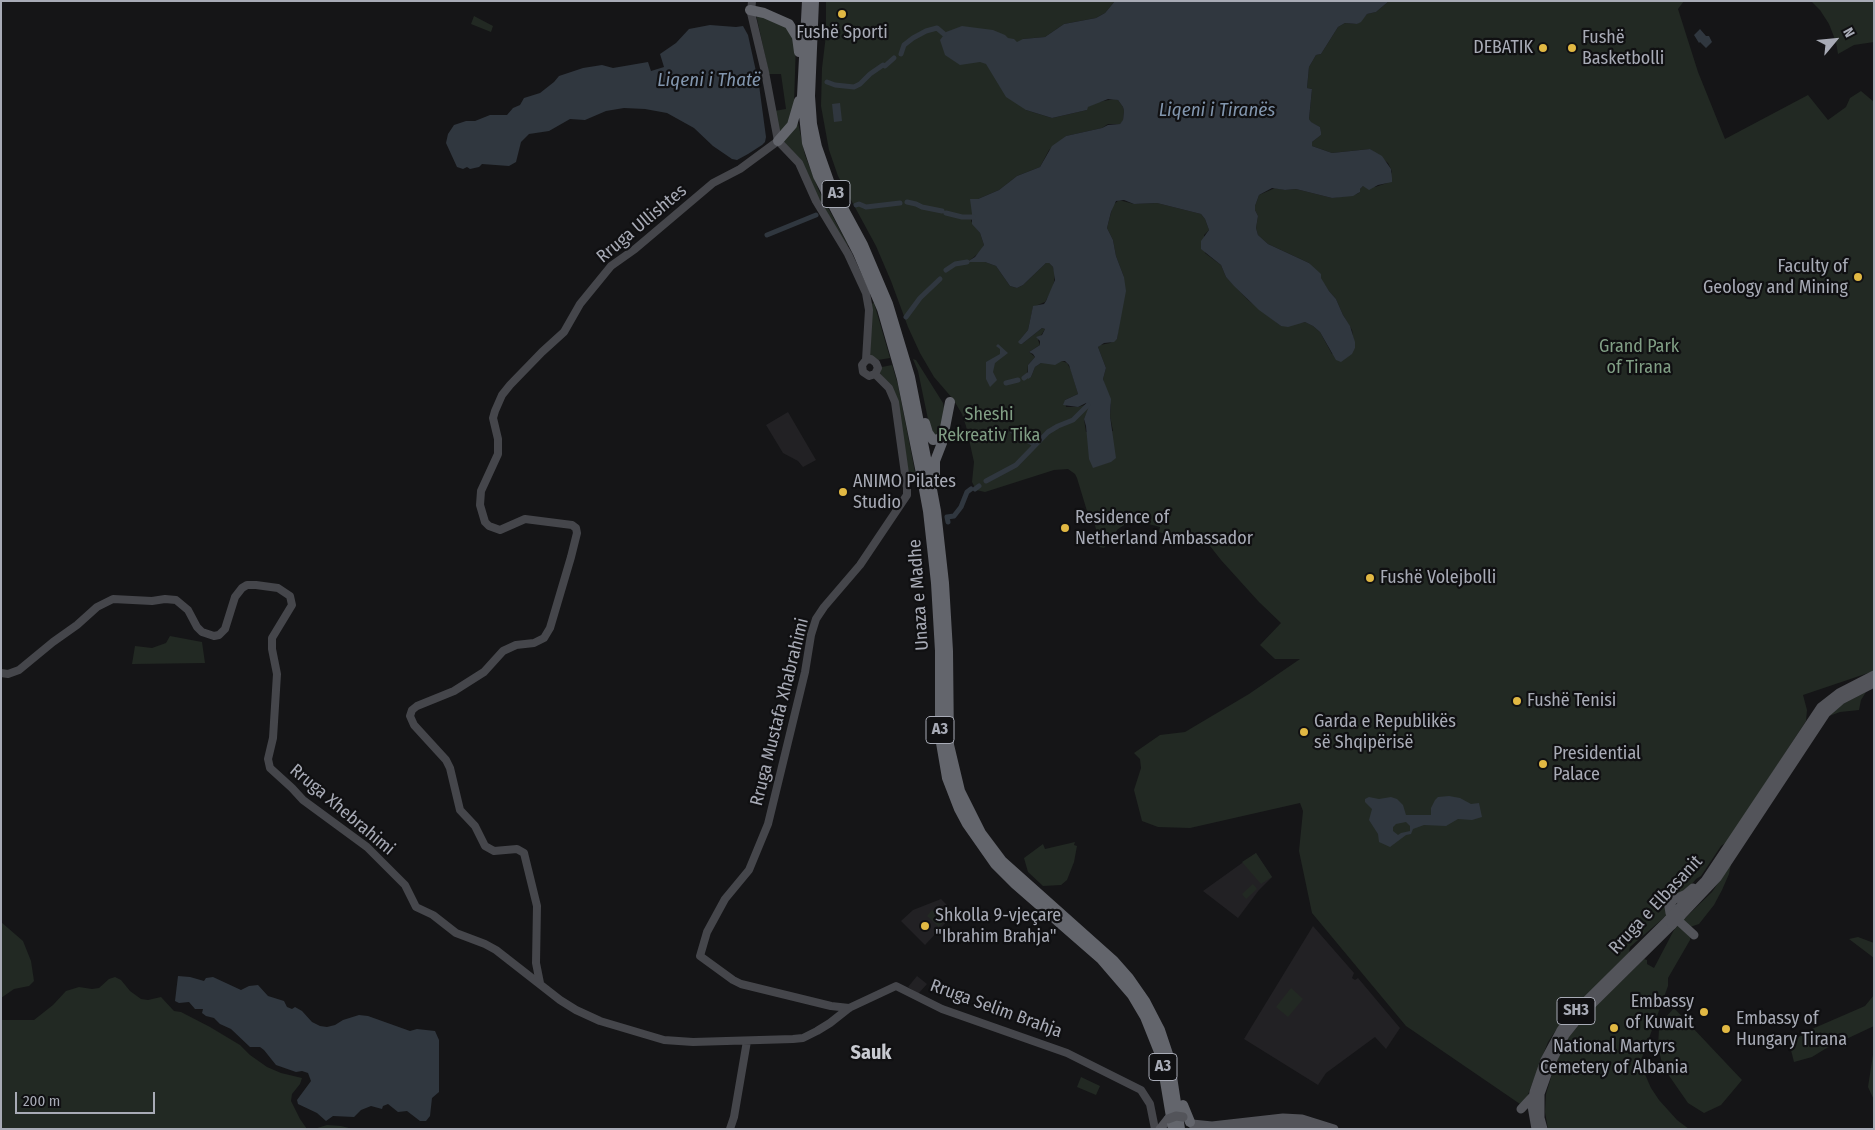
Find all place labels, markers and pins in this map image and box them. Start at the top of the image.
marker: Fushë Sporti [836,8,848,20]
place label: Fushë Sporti [796,22,888,44]
place label: Fushë Basketbolli [1582,27,1664,70]
place label: DEBATIK [1473,37,1533,59]
marker: DEBATIK [1537,42,1549,54]
marker: Fushë Basketbolli [1566,42,1578,54]
place label: Faculty of Geology and Mining [1703,256,1848,298]
marker: Faculty of Geology and Mining [1852,271,1864,283]
place label: ANIMO Pilates Studio [853,471,956,514]
marker: ANIMO Pilates Studio [837,486,849,498]
place label: Residence of Netherland Ambassador [1075,507,1253,550]
marker: Residence of Netherland Ambassador [1059,522,1071,534]
place label: Fushë Volejbolli [1380,567,1496,589]
marker: Fushë Volejbolli [1364,572,1376,584]
place label: Fushë Tenisi [1527,690,1616,712]
marker: Fushë Tenisi [1511,695,1523,707]
place label: Garda e Republikës së Shqipërisë [1314,711,1456,754]
marker: Garda e Republikës së Shqipërisë [1298,726,1310,738]
place label: Presidential Palace [1553,743,1641,786]
marker: Presidential Palace [1537,758,1549,770]
place label: Shkolla 9-vjeçare "Ibrahim Brahja" [935,905,1061,948]
marker: Shkolla 9-vjeçare "Ibrahim Brahja" [919,920,931,932]
place label: Embassy of Kuwait [1625,991,1694,1034]
marker: Embassy of Kuwait [1698,1006,1710,1018]
place label: Embassy of Hungary Tirana [1736,1008,1847,1050]
marker: National Martyrs Cemetery of Albania [1608,1022,1620,1034]
marker: Embassy of Hungary Tirana [1720,1023,1732,1035]
place label: National Martyrs Cemetery of Albania [1540,1036,1688,1078]

